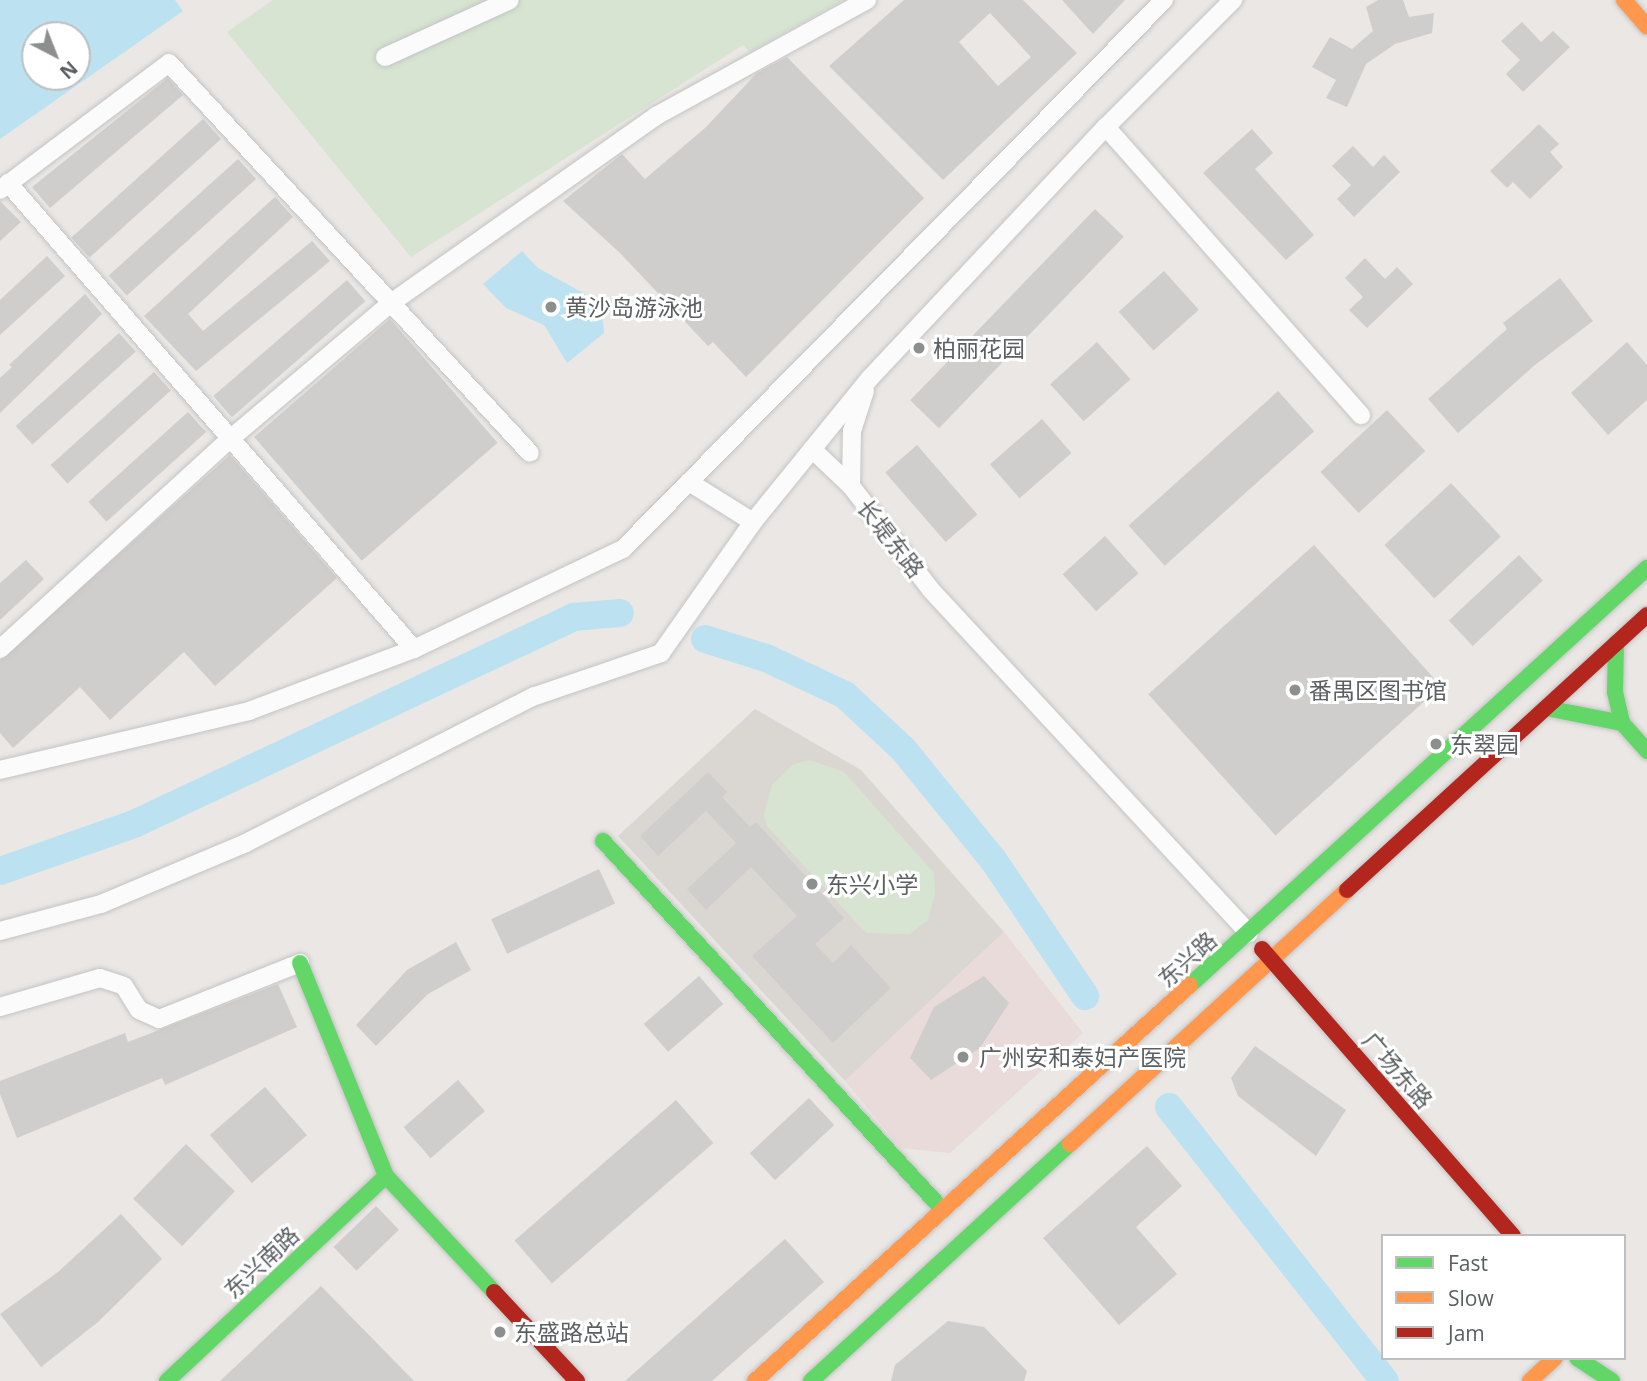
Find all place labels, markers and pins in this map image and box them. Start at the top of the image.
place label: 黄沙岛游泳池 [565,293,703,321]
marker: 黄沙岛游泳池 [543,299,559,315]
place label: 柏丽花园 [933,334,1025,362]
marker: 柏丽花园 [911,340,927,356]
place label: 番禺区图书馆 [1309,676,1447,704]
marker: 番禺区图书馆 [1287,682,1303,698]
place label: 东翠园 [1450,730,1519,758]
marker: 东翠园 [1428,736,1444,752]
place label: 东兴小学 [826,870,918,898]
marker: 东兴小学 [804,876,820,892]
place label: 广州安和泰妇产医院 [979,1043,1186,1071]
marker: 广州安和泰妇产医院 [953,1047,973,1067]
place label: 东盛路总站 [514,1318,629,1346]
marker: 东盛路总站 [492,1324,508,1340]

